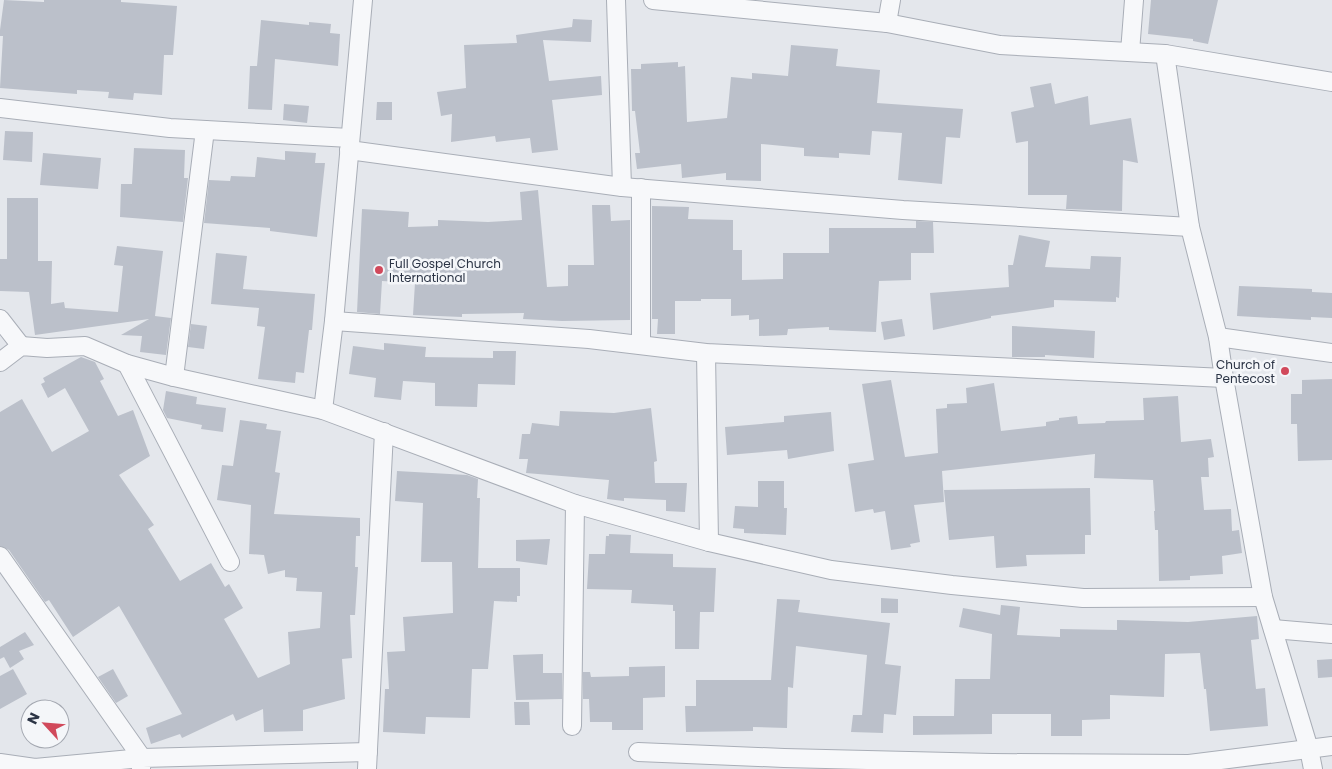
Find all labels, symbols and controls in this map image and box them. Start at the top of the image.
place label: Full Gospel Church International [389,255,501,286]
marker: Full Gospel Church International [373,264,385,276]
place label: Church of Pentecost [1216,356,1275,387]
marker: Church of Pentecost [1279,365,1291,377]
north arrow [20,699,70,749]
text: N [22,709,45,727]

